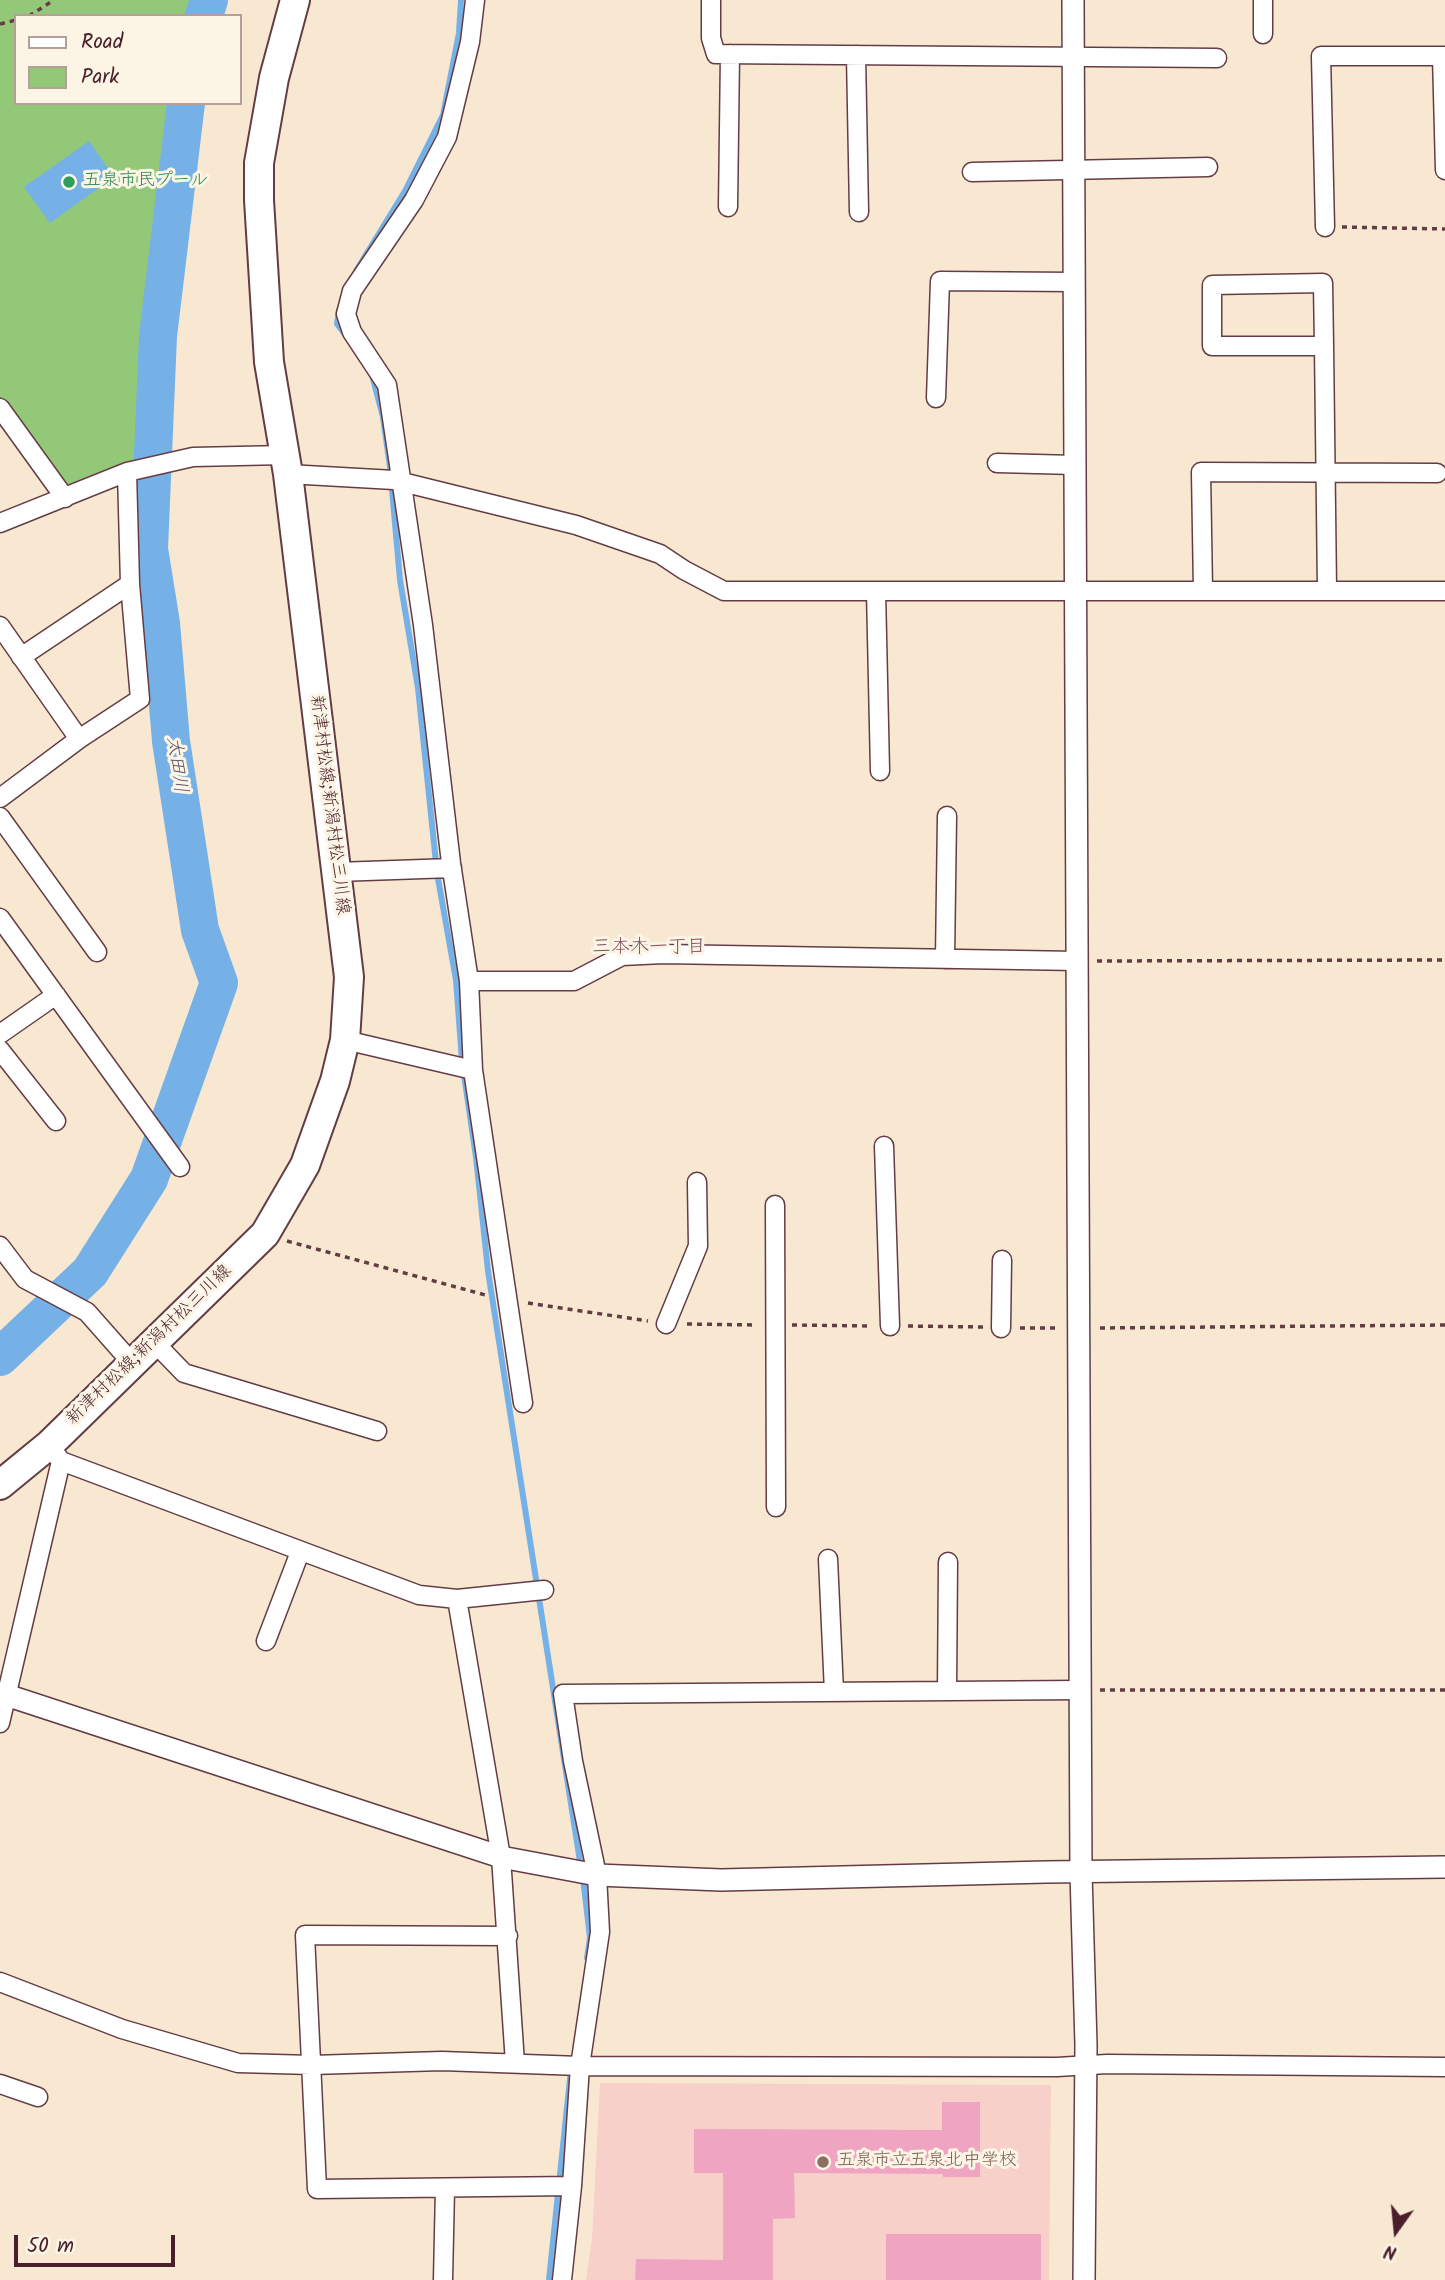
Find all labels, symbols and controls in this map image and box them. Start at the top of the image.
legend [14,14,242,105]
text: Road [81,26,123,59]
text: Park [81,61,119,94]
place label: 五泉市民プール [83,171,208,193]
marker: 五泉市民プール [61,174,77,190]
street label: 新津村松線;新潟村松三川線 [304,694,352,916]
water label: 太田川 [160,735,190,795]
district label: 三本木一丁目 [592,938,706,960]
street label: 新津村松線;新潟村松三川線 [63,1261,237,1431]
place label: 五泉市立五泉北中学校 [837,2151,1017,2173]
marker: 五泉市立五泉北中学校 [815,2154,831,2170]
north arrow [1361,2196,1431,2266]
scale bar [18,2220,178,2264]
text: 50 m [27,2230,74,2263]
text: N [1381,2235,1400,2267]

